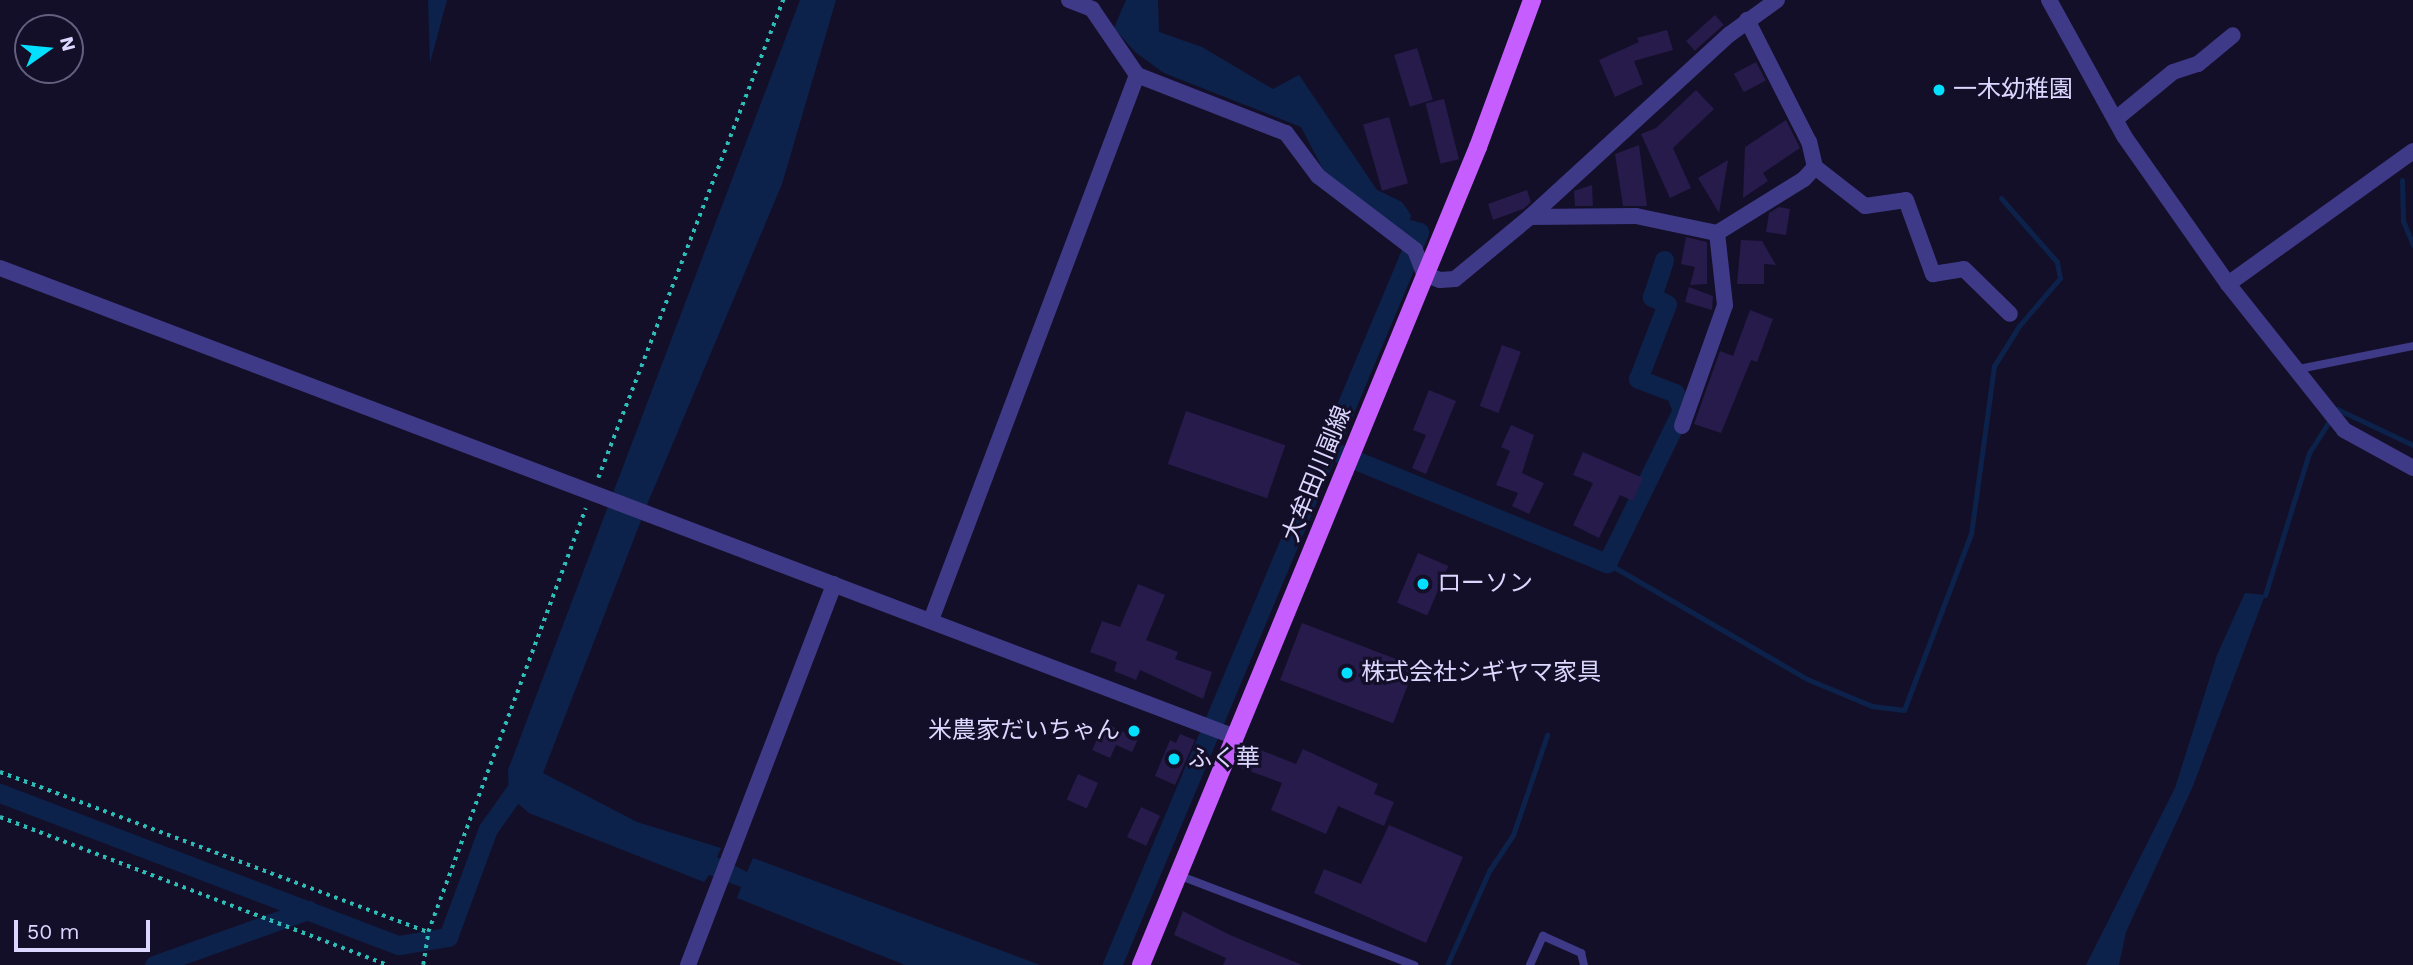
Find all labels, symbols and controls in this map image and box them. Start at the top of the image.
north arrow [14,14,84,84]
text: N [55,34,81,54]
place label: 一木幼稚園 [1953,76,2073,104]
marker: 一木幼稚園 [1931,82,1947,98]
street label: 大牟田川副線 [1277,402,1357,546]
place label: ローソン [1437,570,1533,598]
marker: ローソン [1415,576,1431,592]
place label: 株式会社シギヤマ家具 [1361,659,1601,687]
marker: 株式会社シギヤマ家具 [1339,665,1355,681]
place label: 米農家だいちゃん [928,717,1120,745]
marker: 米農家だいちゃん [1126,723,1142,739]
place label: ふく華 [1188,745,1260,773]
marker: ふく華 [1166,751,1182,767]
scale bar [18,906,154,950]
text: 50 m [27,919,79,944]

